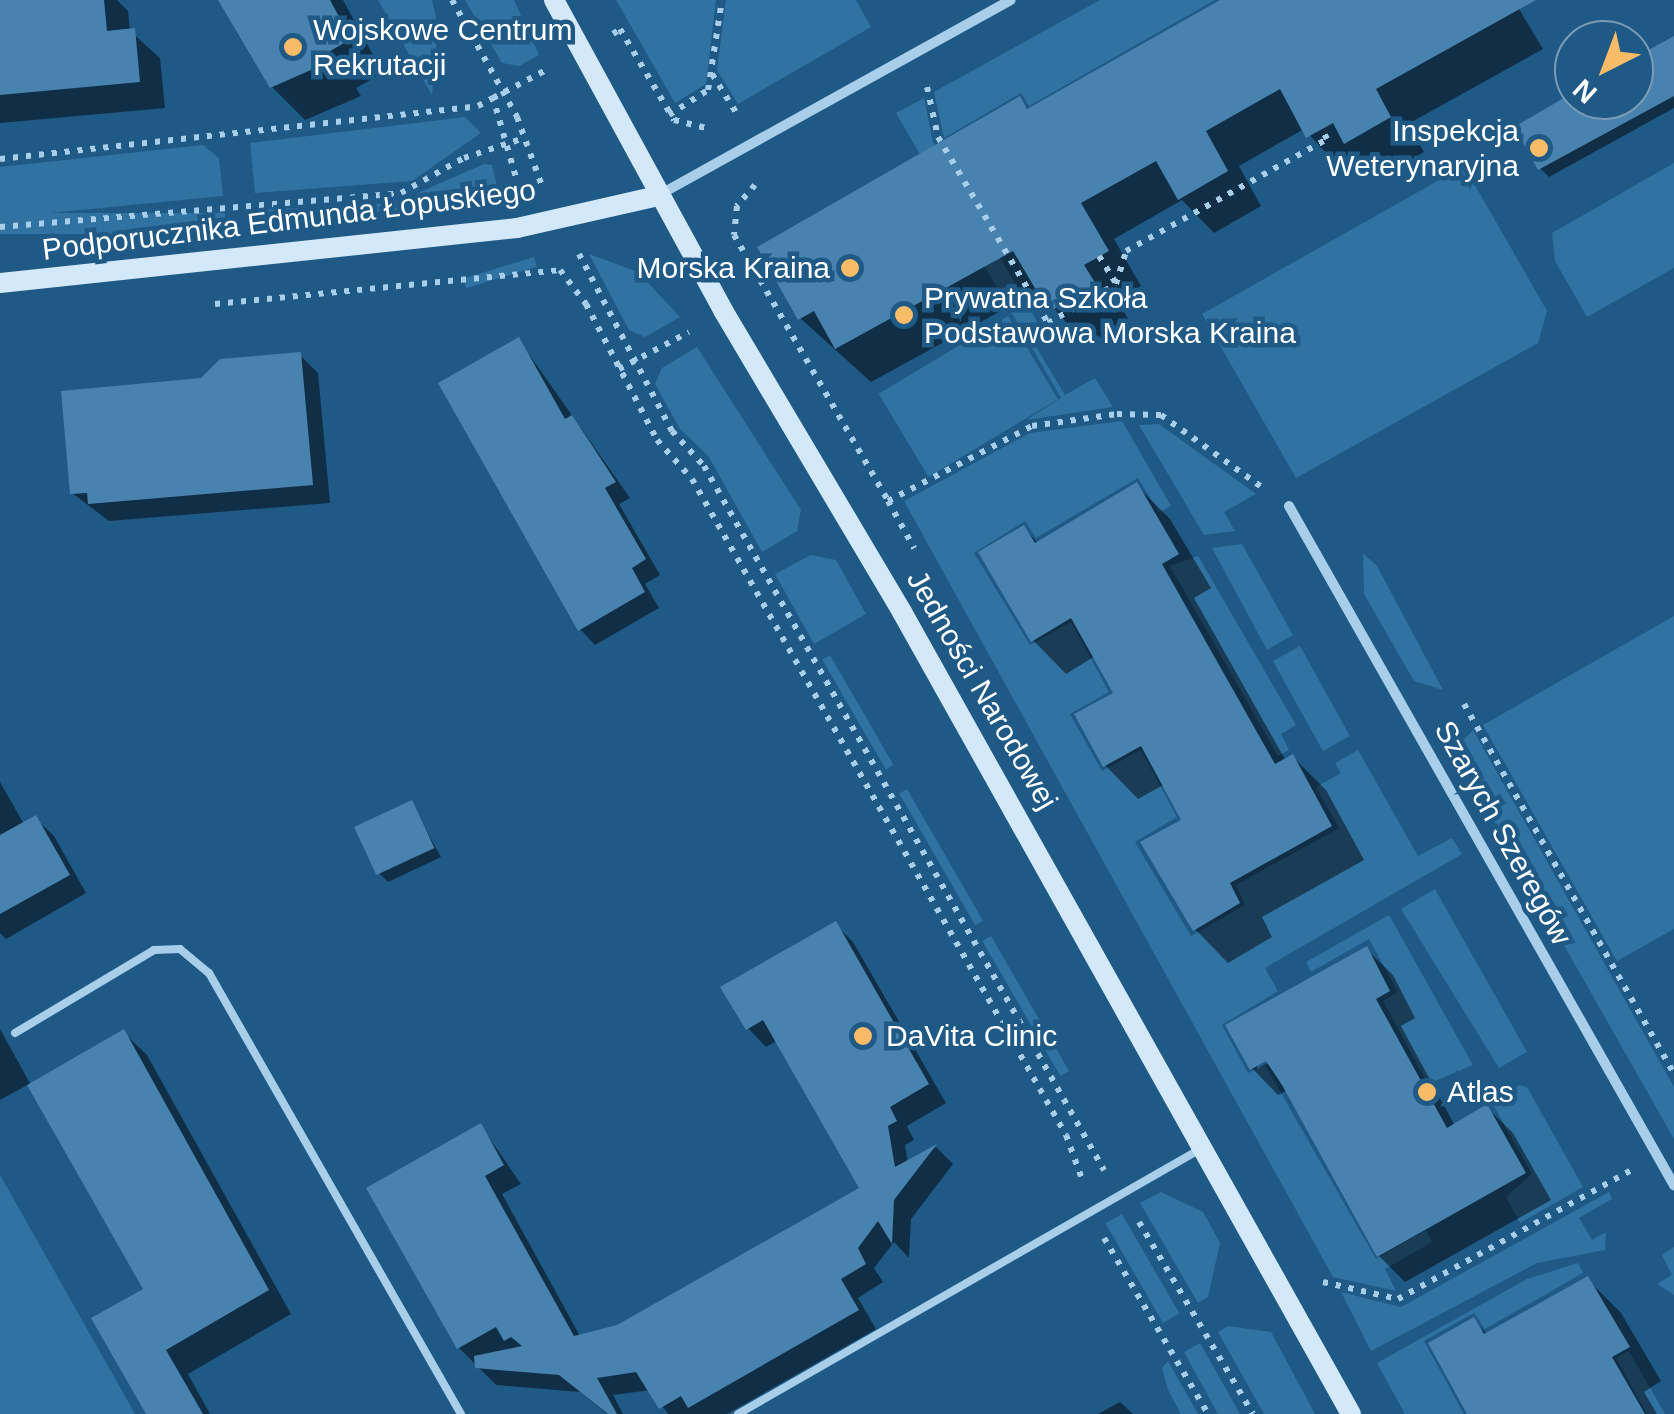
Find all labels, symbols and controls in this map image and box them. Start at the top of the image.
place label: Wojskowe Centrum Rekrutacji [313,12,573,82]
north arrow [1554,20,1654,120]
marker: Wojskowe Centrum Rekrutacji [282,36,304,58]
text: N [1567,73,1603,109]
place label: Inspekcja Weterynaryjna [1326,113,1519,184]
marker: Inspekcja Weterynaryjna [1528,137,1550,159]
street label: Podporucznika Edmunda Łopuskiego [40,172,538,268]
place label: Morska Kraina [637,250,830,286]
marker: Morska Kraina [839,257,861,279]
place label: Prywatna Szkoła Podstawowa Morska Kraina [924,280,1296,350]
marker: Prywatna Szkoła Podstawowa Morska Kraina [893,304,915,326]
street label: Jedności Narodowej [899,564,1065,816]
street label: Szarych Szeregów [1427,715,1579,951]
place label: DaVita Clinic [886,1018,1057,1054]
marker: DaVita Clinic [850,1023,876,1049]
place label: Atlas [1447,1074,1514,1110]
marker: Atlas [1416,1081,1438,1103]

